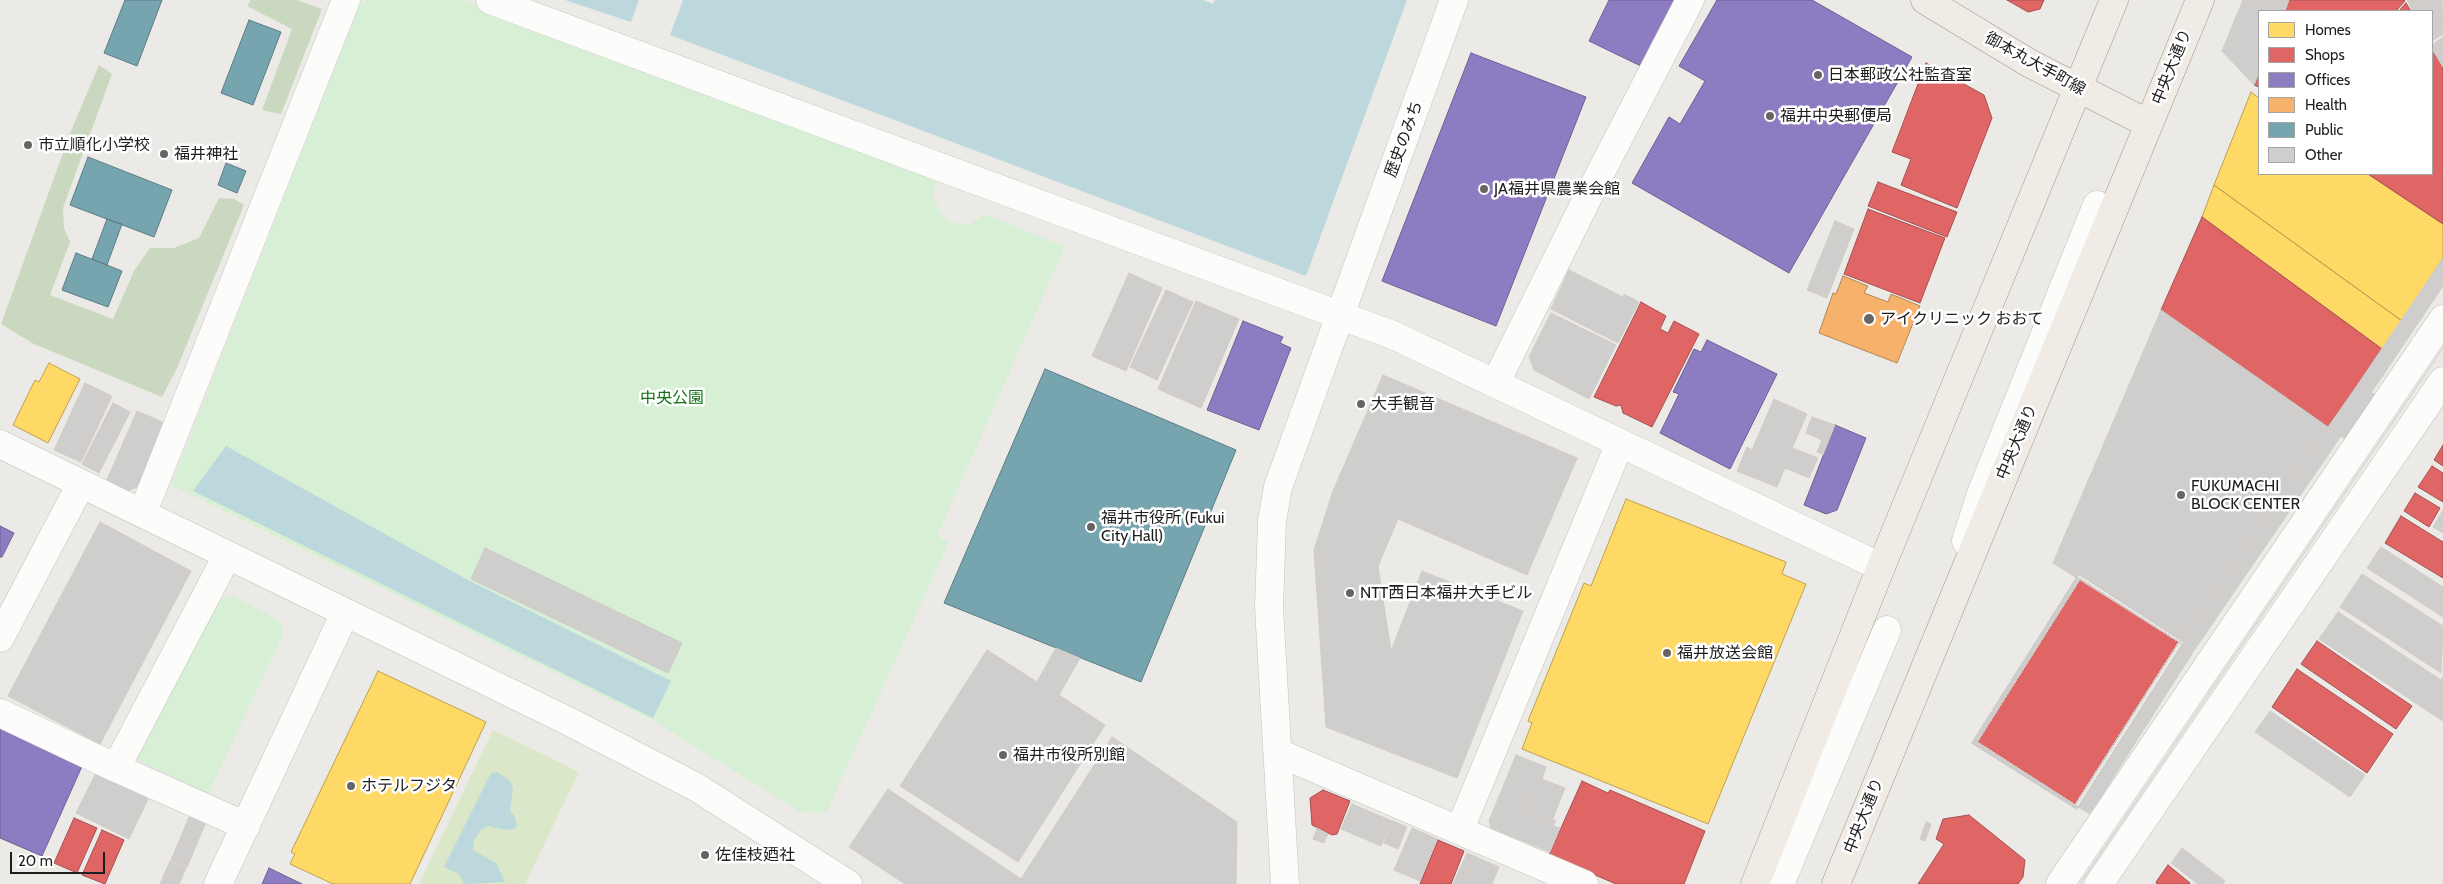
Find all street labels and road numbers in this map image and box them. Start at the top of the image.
street label: 中央大通り [2148,26,2196,108]
street label: 御本丸大手町線 [1981,28,2089,100]
street label: 歴史のみち [1381,98,1427,180]
street label: 中央大通り [1993,401,2041,483]
street label: 中央大通り [1840,775,1888,857]

